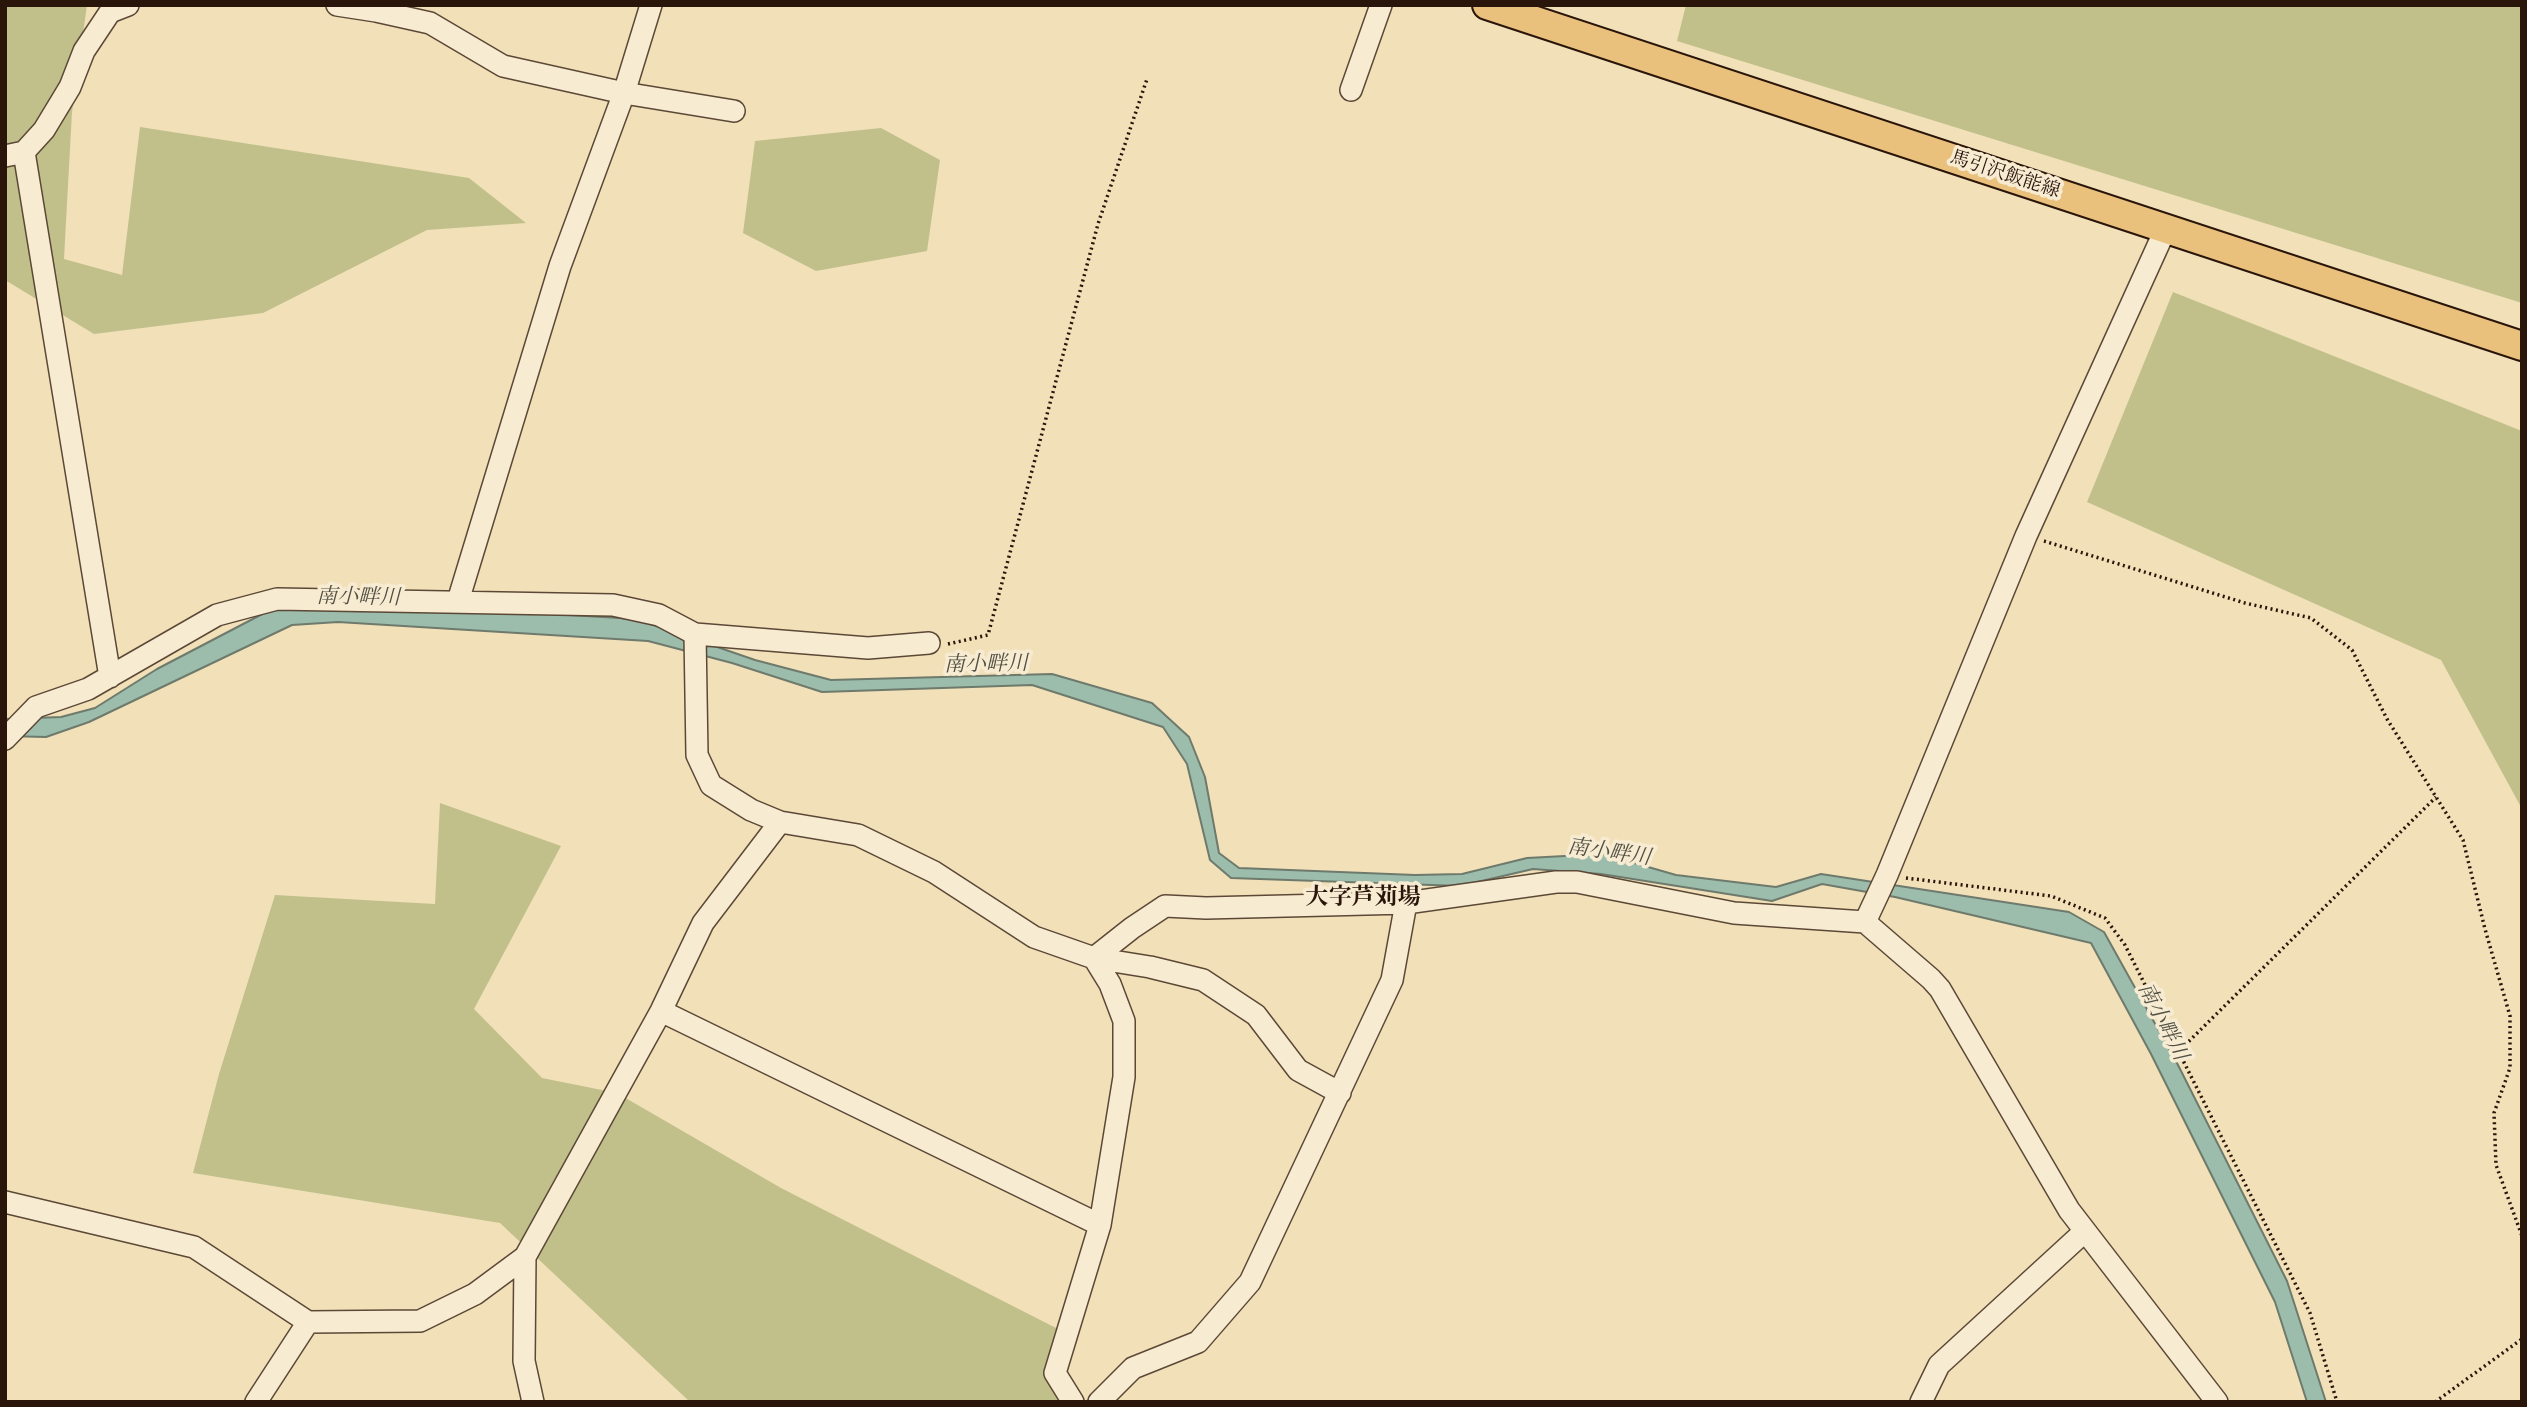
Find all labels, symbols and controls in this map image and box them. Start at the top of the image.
street label: 馬引沢飯能線 [1947,147,2063,203]
water label: 南小畔川 [316,585,400,611]
water label: 南小畔川 [944,652,1028,678]
water label: 南小畔川 [1566,835,1652,871]
district label: 大字芦苅場 [1306,884,1420,912]
water label: 南小畔川 [2132,979,2192,1065]

